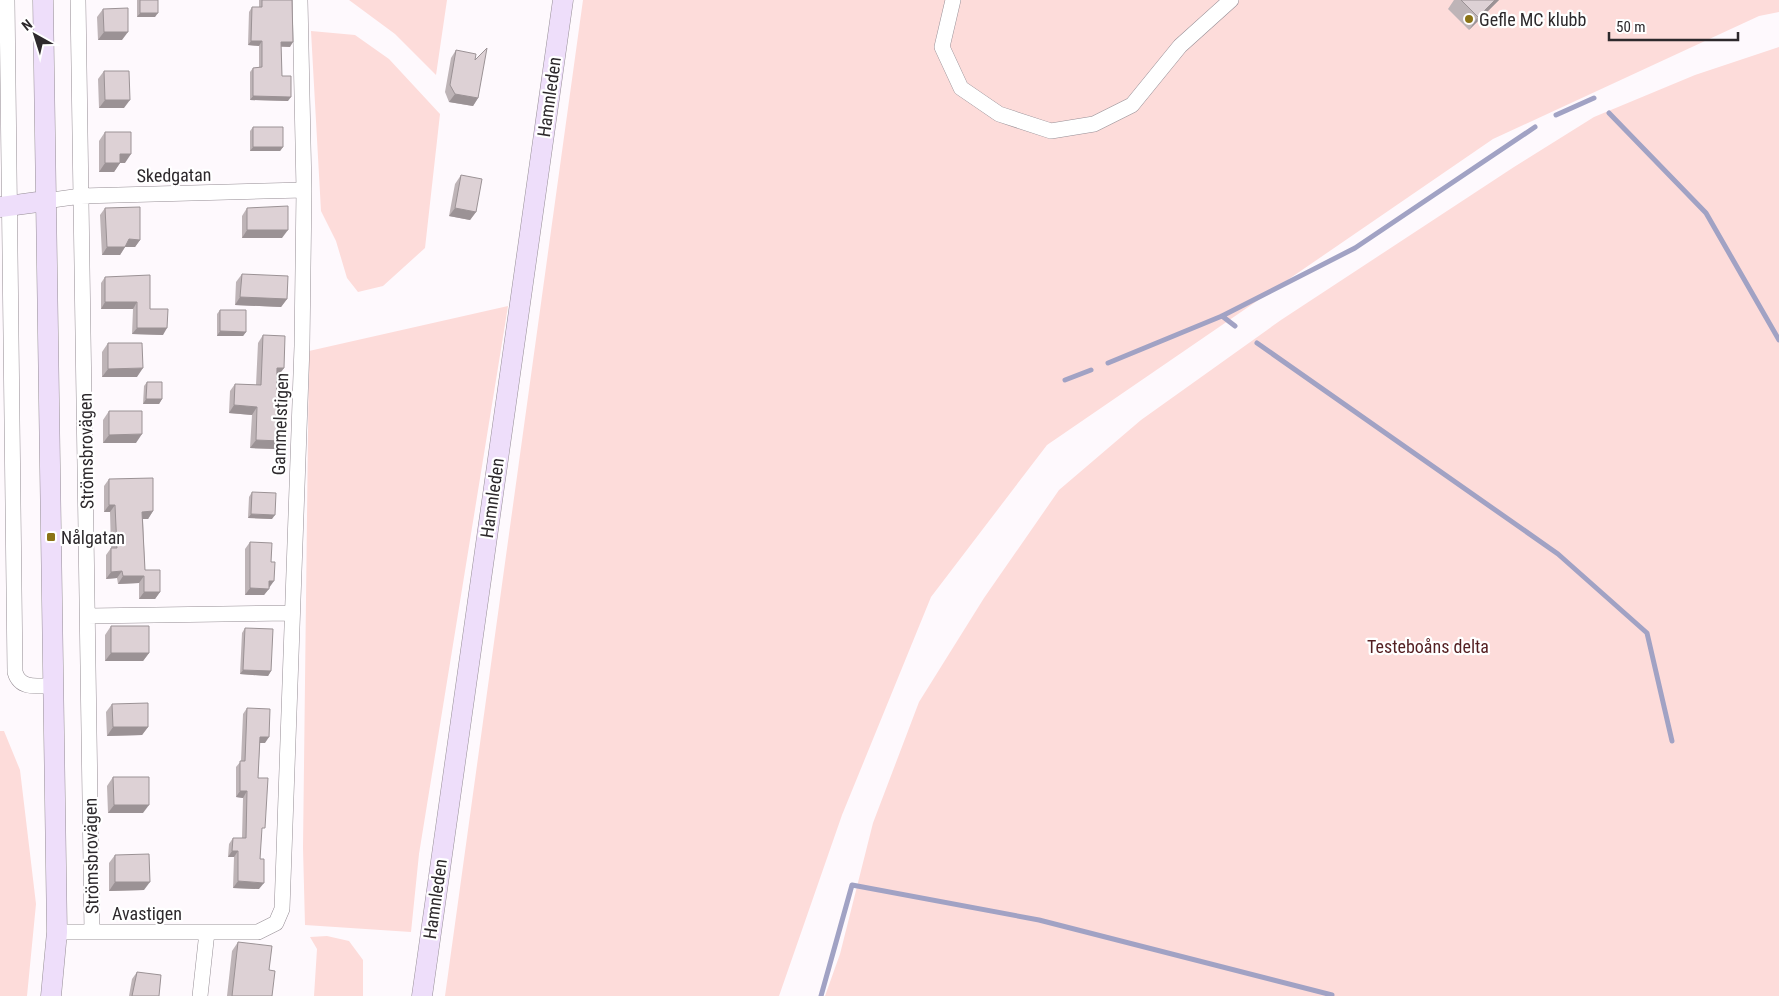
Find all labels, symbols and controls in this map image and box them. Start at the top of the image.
place label: Gefle MC klubb [1479,9,1586,30]
north arrow [10,10,60,60]
scale bar [1609,10,1738,42]
marker: Gefle MC klubb [1463,13,1475,25]
text: N [18,16,35,34]
text: 50 m [1616,18,1646,36]
street label: Hamnleden [533,56,565,138]
street label: Skedgatan [136,164,212,186]
street label: Gammelstigen [268,372,292,476]
street label: Strömsbrovägen [74,393,98,509]
street label: Hamnleden [476,457,508,539]
place label: Nålgatan [61,527,125,548]
marker: Nålgatan [45,531,57,543]
park label: Testeboåns delta [1367,636,1489,657]
street label: Strömsbrovägen [79,798,103,914]
street label: Hamnleden [419,858,451,940]
street label: Avastigen [112,903,182,924]

